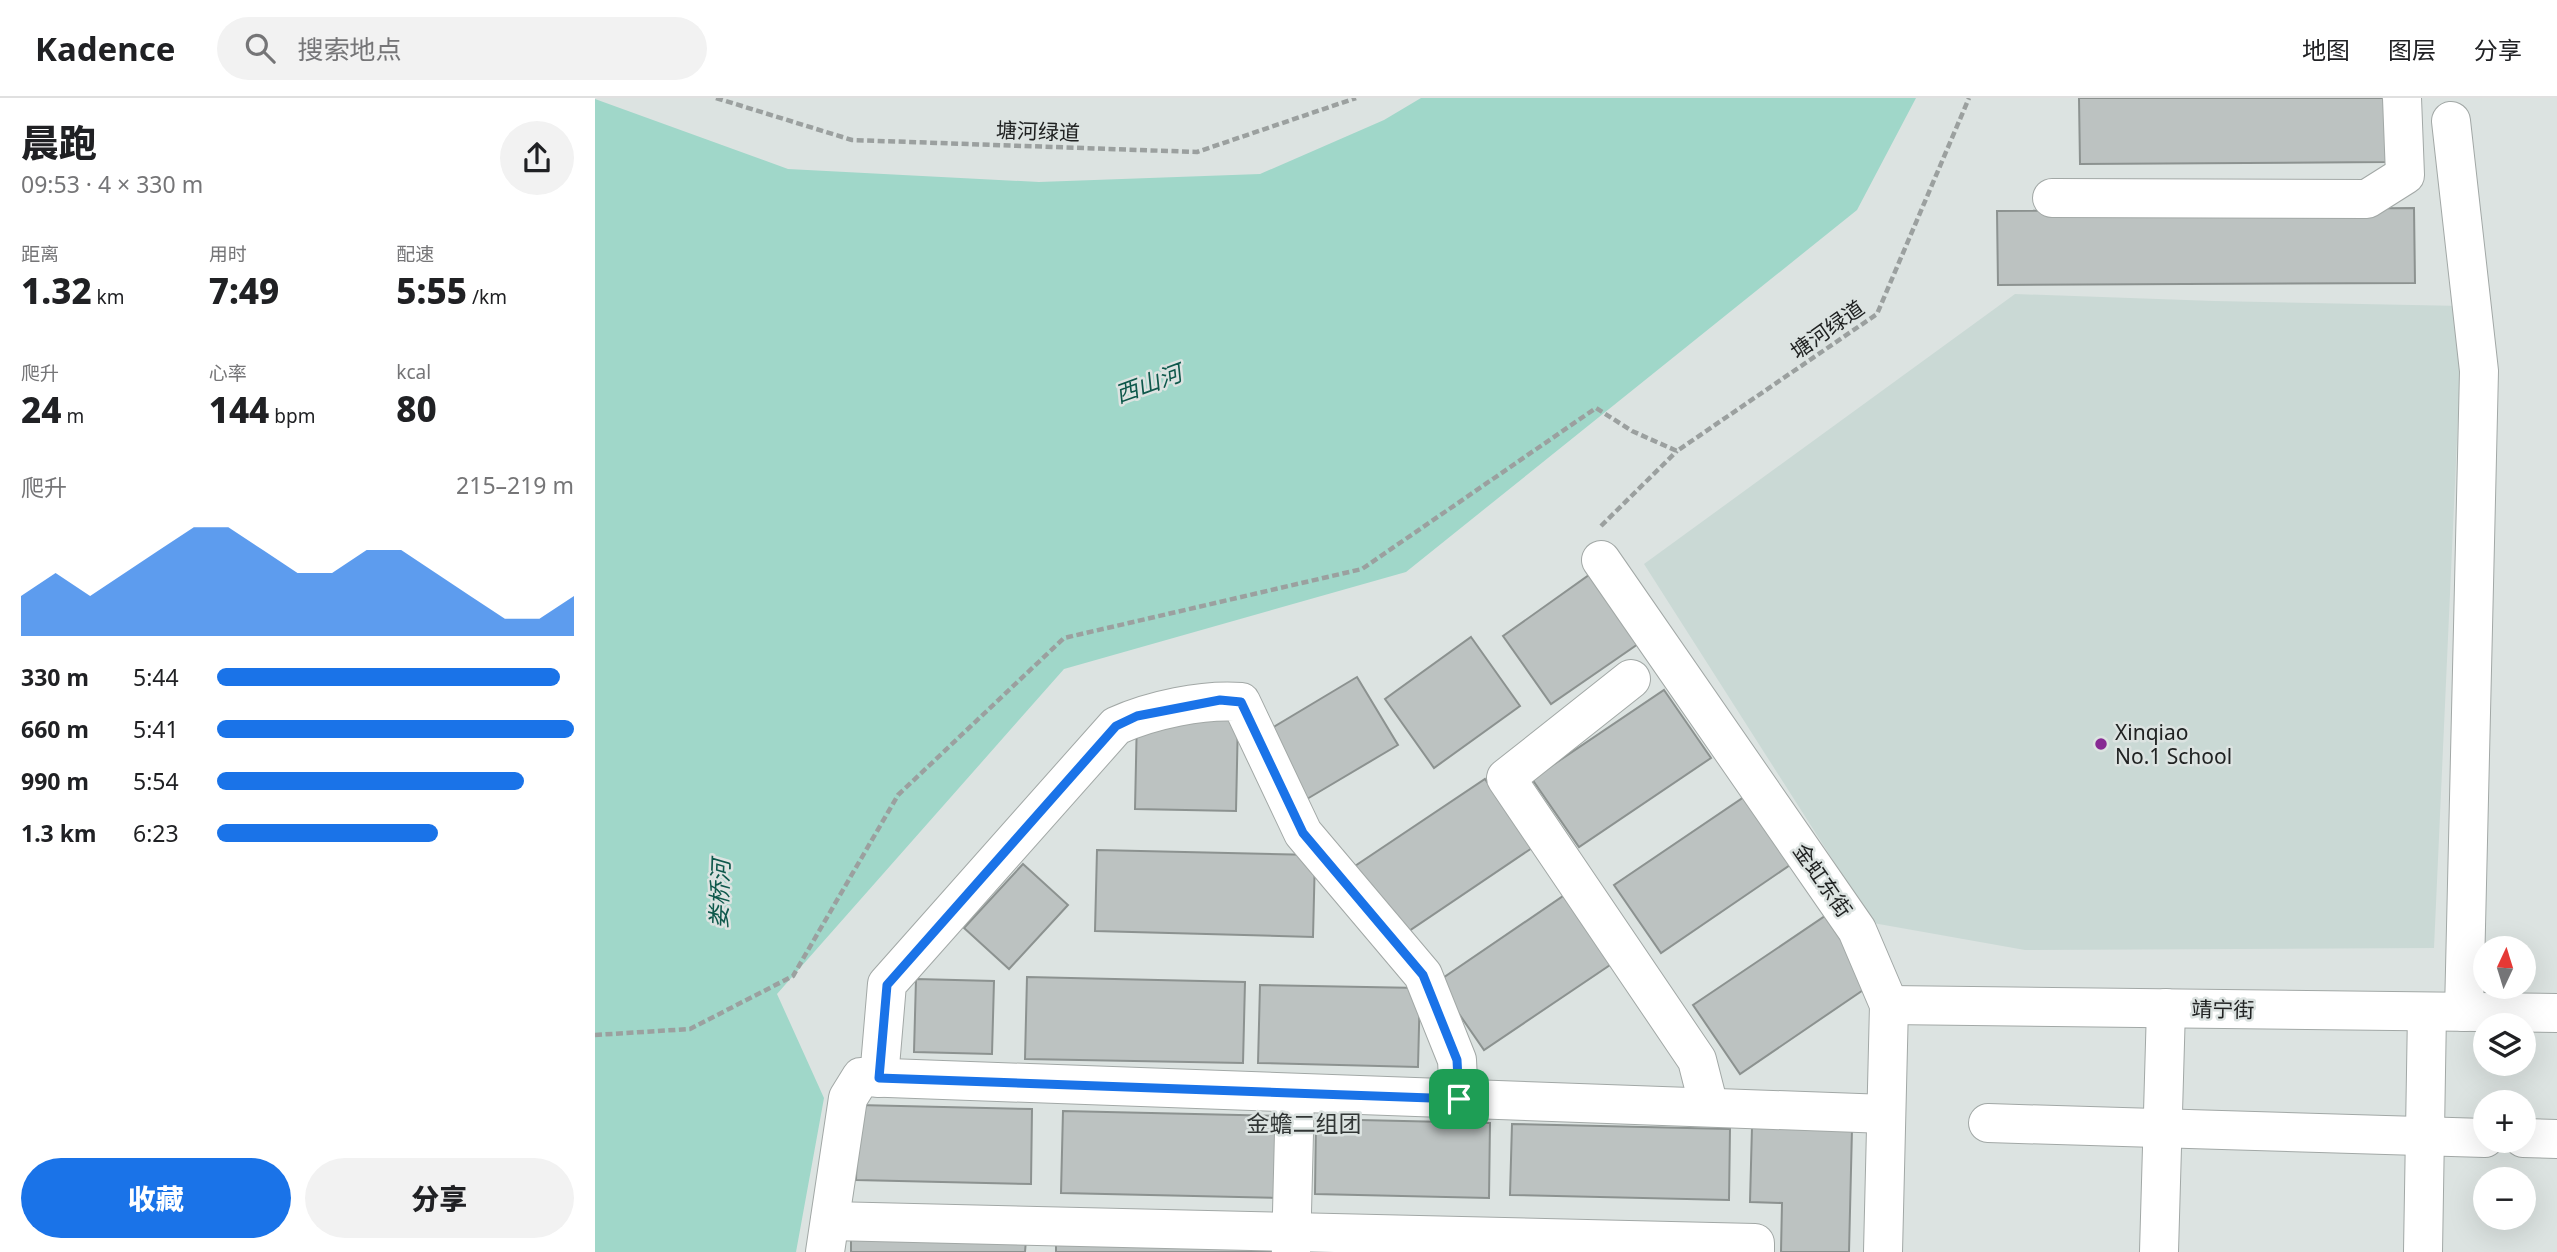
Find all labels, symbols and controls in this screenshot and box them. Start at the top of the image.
search box [217,17,707,80]
text: Kadence [35,26,175,71]
icon: search [241,29,279,67]
text: 搜索地点 [297,31,401,67]
text: 地图 [2302,33,2350,66]
text: 图层 [2388,33,2436,66]
text: 分享 [2474,33,2522,66]
text: 晨跑 [21,116,97,168]
street label: 塘河绿道 [996,116,1080,146]
button: share [500,121,574,195]
text: 09:53 · 4 × 330 m [21,168,203,200]
text: 距离 [21,241,59,267]
text: 用时 [209,241,247,267]
text: 配速 [396,241,434,267]
text: 1.32 [21,267,92,314]
text: 7:49 [209,267,279,314]
text: 5:55 [396,267,467,314]
text: km [92,284,125,310]
text: /km [467,284,507,310]
street label: 塘河绿道 [1785,293,1869,365]
water label: 西山河 [1110,355,1190,410]
text: kcal [396,359,431,385]
text: 爬升 [21,360,59,386]
text: 心率 [209,360,247,386]
text: 80 [396,385,437,432]
text: 24 [21,386,61,433]
text: 144 [209,386,269,433]
text: m [61,403,84,429]
text: bpm [269,403,315,429]
text: 215–219 m [456,469,574,501]
text: 爬升 [21,471,67,503]
text: 330 m [21,661,89,693]
text: 5:44 [133,661,179,693]
text: 660 m [21,713,89,745]
text: 5:41 [133,713,179,745]
place label: Xinqiao No.1 School [2115,718,2232,770]
marker: Xinqiao No.1 School [2093,736,2109,752]
text: 990 m [21,765,89,797]
text: 5:54 [133,765,179,797]
text: 1.3 km [21,817,96,849]
text: 6:23 [133,817,179,849]
street label: 金虹东街 [1787,838,1859,922]
water label: 娄桥河 [702,855,736,929]
north arrow [2473,936,2536,999]
map controls [2473,936,2536,1230]
street label: 靖宁街 [2191,994,2255,1024]
button: layers [2473,1013,2536,1076]
pin [1429,1069,1489,1129]
icon: arrive [1440,1080,1478,1118]
button: + [2473,1090,2536,1153]
district label: 金蟾二组团 [1247,1107,1362,1139]
button: 收藏 [21,1158,291,1238]
button: 分享 [305,1158,574,1238]
button: − [2473,1167,2536,1230]

